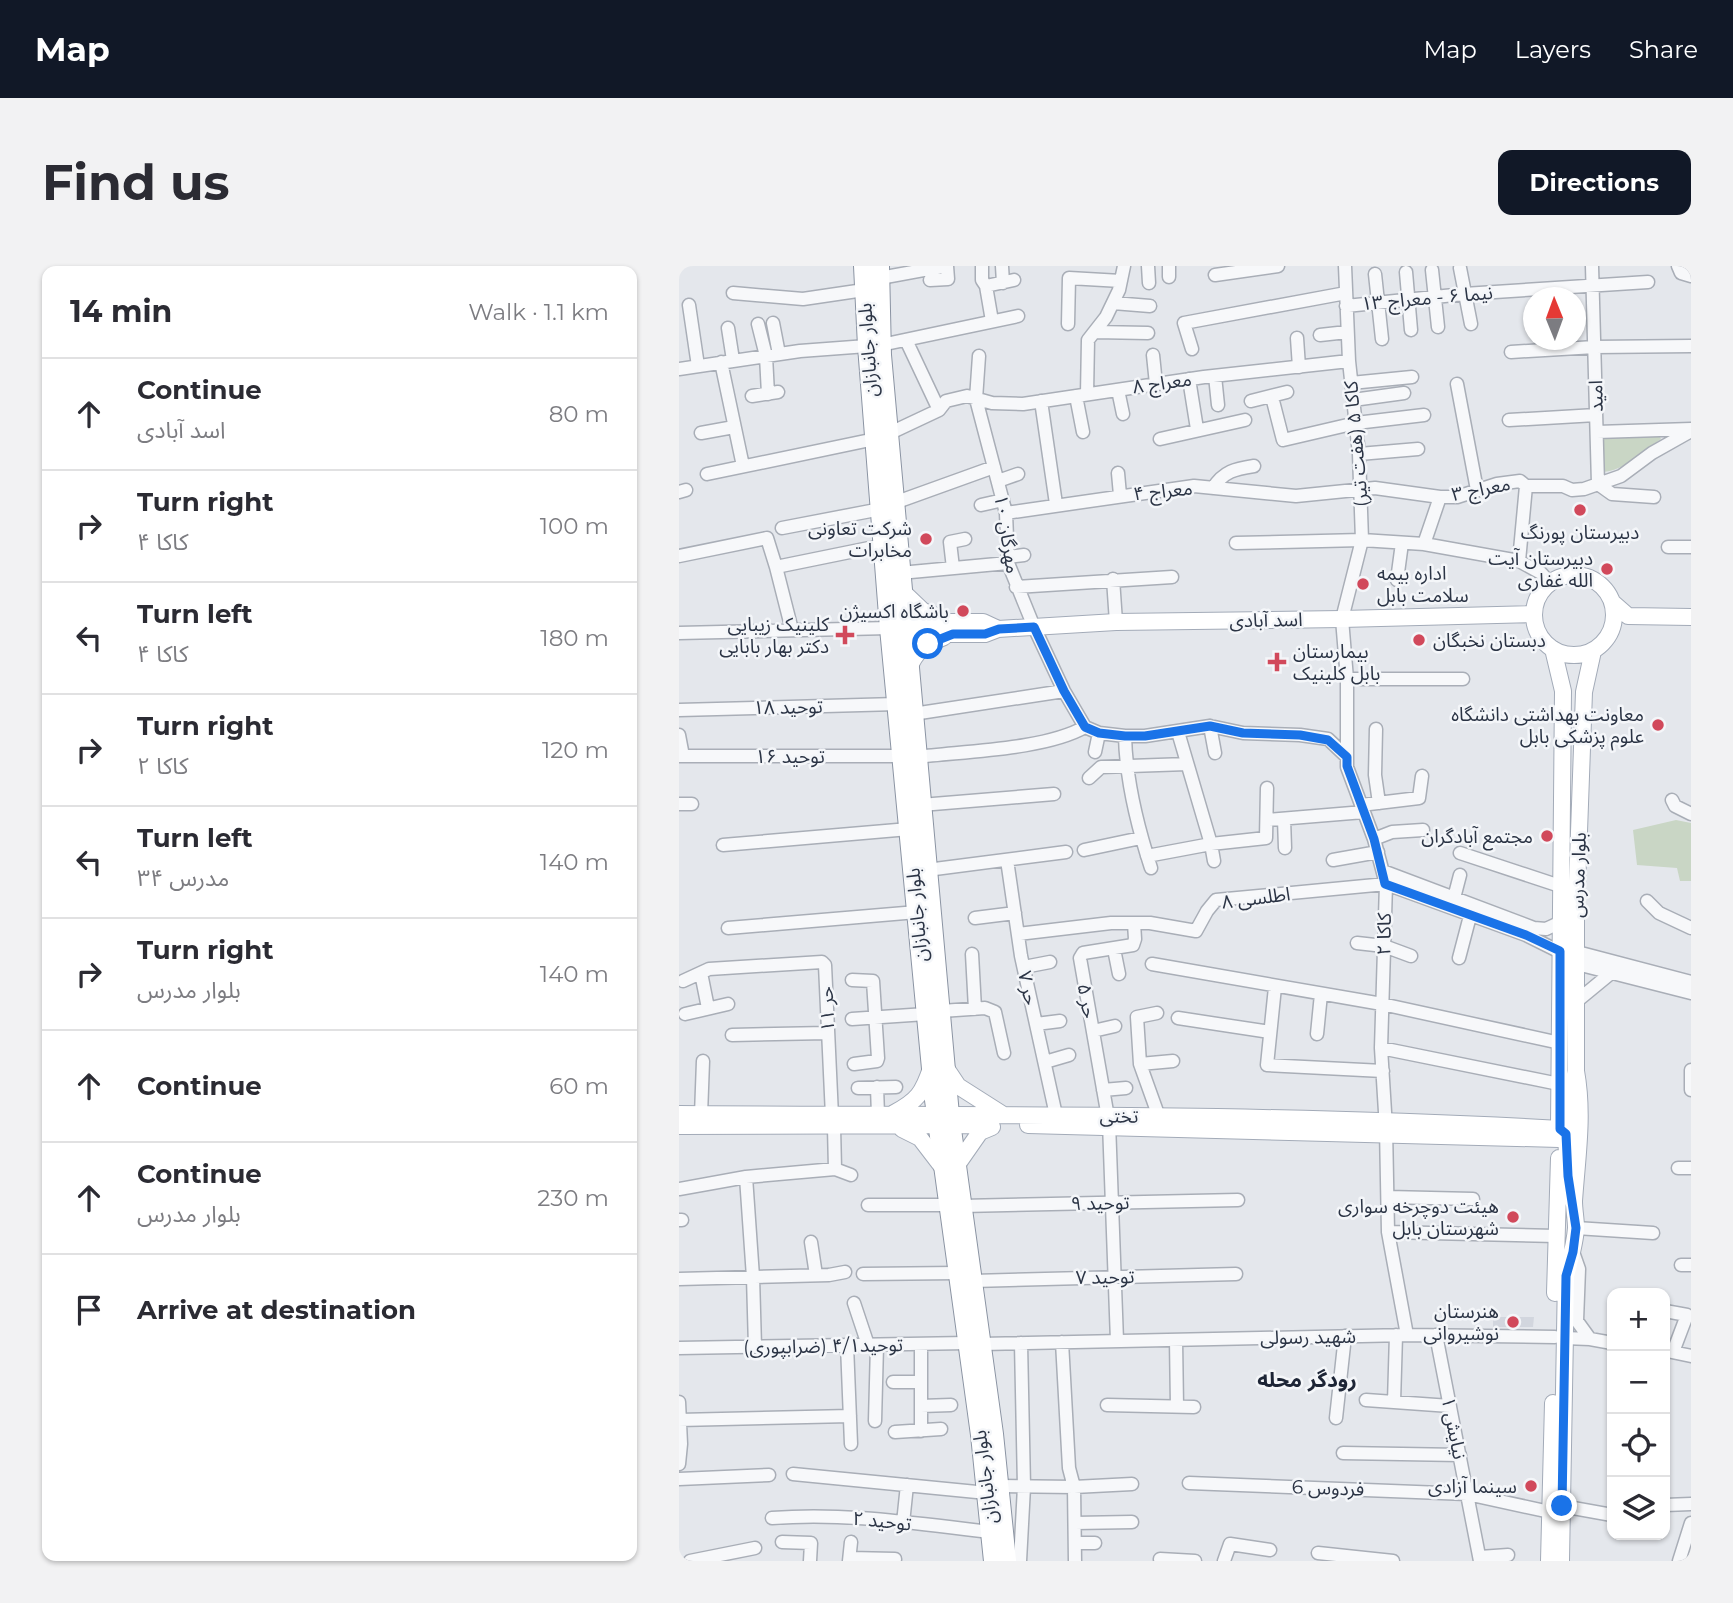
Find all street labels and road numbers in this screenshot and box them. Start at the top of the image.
street label: نیما ۶ - معراج ۱۳ [1360,281,1494,317]
street label: بلوار جانبازان [853,302,883,398]
street label: معراج ۸ [1131,367,1193,401]
street label: کاکا ۵ (هفت تیر) [1339,379,1373,508]
street label: امید [1584,380,1608,412]
street label: معراج ۳ [1450,472,1513,508]
street label: معراج ۴ [1132,476,1194,508]
street label: مهرگان ۱۰ [989,493,1025,575]
street label: اسد آبادی [1229,608,1303,632]
street label: توحید ۱۸ [753,695,823,719]
street label: توحید ۱۶ [755,745,825,768]
street label: بلوار مدرس [1565,832,1591,918]
street label: بلوار جانبازان [901,867,933,963]
street label: اطلسی ۸ [1220,882,1292,914]
street label: کاکا ۲ [1372,911,1396,955]
street label: حر ۷ [1013,969,1043,1007]
street label: حر ۵ [1073,982,1101,1020]
street label: حر ۱۱ [815,986,839,1032]
street label: تختی [1099,1104,1139,1128]
street label: توحید ۹ [1070,1191,1130,1215]
street label: توحید ۷ [1075,1265,1135,1289]
street label: شهید رسولی [1260,1325,1356,1349]
street label: توحید۴/۱ (ضرابپوری) [743,1333,903,1360]
street label: نیایش ۱ [1437,1395,1471,1461]
street label: بلوار جانبازان [968,1429,1002,1525]
street label: فردوس 6 [1291,1475,1365,1501]
street label: توحید ۲ [852,1506,912,1536]

